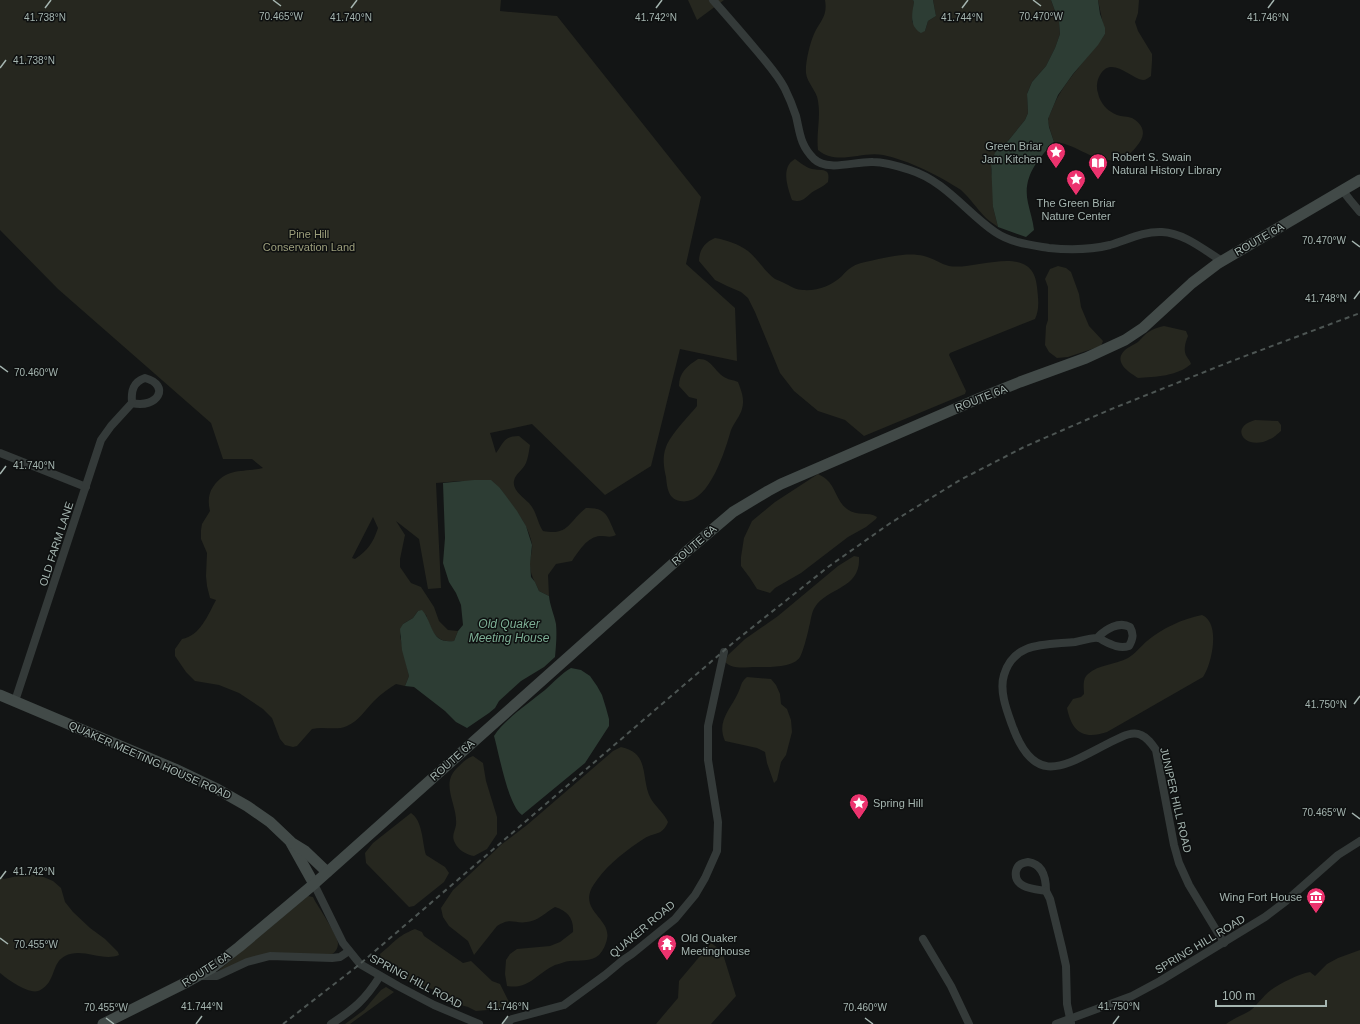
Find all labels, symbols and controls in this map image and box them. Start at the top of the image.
text: 70.465°W [259,11,304,22]
text: 70.470°W [1019,11,1064,22]
text: 41.738°N [24,12,66,23]
text: 41.740°N [330,12,372,23]
text: 41.742°N [635,12,677,23]
text: 41.744°N [941,12,983,23]
text: 41.746°N [1247,12,1289,23]
text: 41.738°N [13,55,55,66]
place label: Green Briar Jam Kitchen [981,140,1042,165]
place icon: Green Briar Jam Kitchen [1045,141,1067,169]
place label: Robert S. Swain Natural History Library [1112,151,1222,176]
library icon: Robert S. Swain Natural History Library [1087,152,1109,180]
place icon: The Green Briar Nature Center [1065,168,1087,196]
place label: The Green Briar Nature Center [1037,197,1116,222]
street label: ROUTE 6A [1232,220,1286,258]
park label: Pine Hill Conservation Land [263,228,355,253]
text: 70.470°W [1302,235,1347,246]
text: 41.748°N [1305,293,1347,304]
text: 70.460°W [14,367,59,378]
street label: ROUTE 6A [953,382,1009,414]
text: 41.740°N [13,460,55,471]
street label: OLD FARM LANE [37,500,75,588]
street label: ROUTE 6A [669,522,719,568]
water label: Old Quaker Meeting House [469,617,550,645]
text: 41.750°N [1305,699,1347,710]
street label: QUAKER MEETING HOUSE ROAD [67,719,233,801]
street label: ROUTE 6A [428,737,477,783]
street label: JUNIPER HILL ROAD [1158,746,1194,854]
place icon: Spring Hill [848,792,870,820]
place label: Spring Hill [873,797,923,809]
text: 70.465°W [1302,807,1347,818]
text: 41.742°N [13,866,55,877]
museum icon: Wing Fort House [1305,886,1327,914]
place label: Wing Fort House [1219,891,1302,903]
street label: QUAKER ROAD [607,898,677,960]
street label: SPRING HILL ROAD [1153,912,1247,976]
place label: Old Quaker Meetinghouse [681,932,750,957]
temple icon: Old Quaker Meetinghouse [656,933,678,961]
text: 70.455°W [14,939,59,950]
street label: ROUTE 6A [180,949,233,989]
street label: SPRING HILL ROAD [368,952,464,1010]
scale bar [1216,982,1326,1008]
text: 100 m [1222,989,1255,1003]
text: 41.744°N [181,1001,223,1012]
text: 41.746°N [487,1001,529,1012]
text: 41.750°N [1098,1001,1140,1012]
text: 70.455°W [84,1002,129,1013]
text: 70.460°W [843,1002,888,1013]

